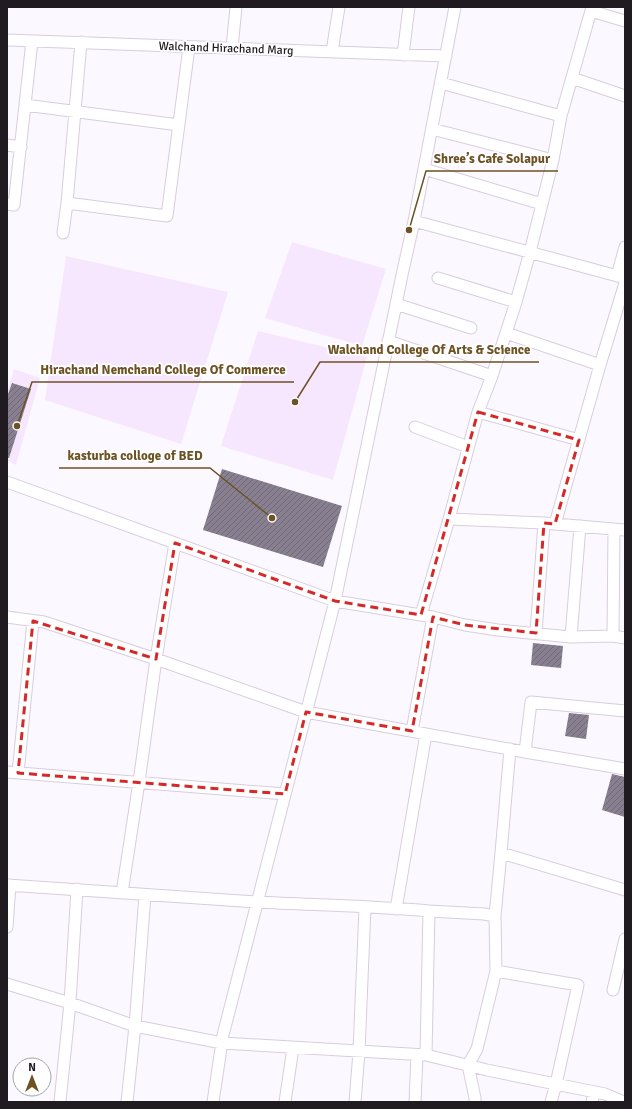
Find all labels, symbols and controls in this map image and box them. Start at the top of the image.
street label: Walchand Hirachand Marg [158,39,294,58]
callout: Shree’s Cafe Solapur [426,146,558,171]
text: Shree’s Cafe Solapur [434,151,551,167]
callout: Walchand College Of Arts & Science [320,337,539,362]
text: Walchand College Of Arts & Science [328,342,531,358]
callout: Hirachand Nemchand College Of Commerce [32,357,294,382]
text: Hirachand Nemchand College Of Commerce [40,362,286,378]
callout: kasturba colloge of BED [59,443,210,468]
text: kasturba colloge of BED [67,448,203,464]
north arrow [12,1057,52,1097]
text: N [28,1061,36,1074]

